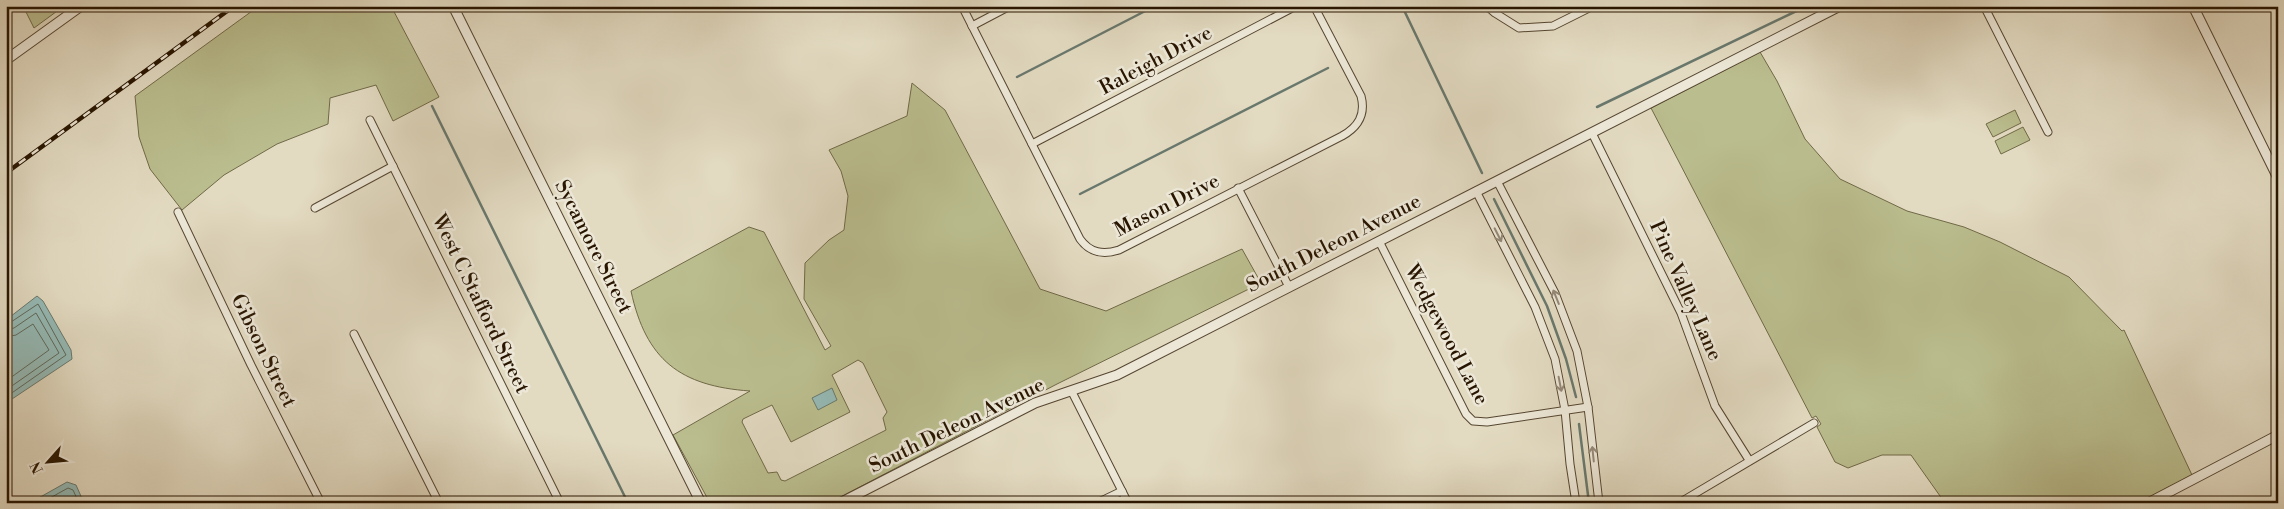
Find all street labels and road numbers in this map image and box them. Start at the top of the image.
street label: Raleigh Drive [1095,21,1217,101]
street label: Mason Drive [1110,169,1224,243]
street label: Sycamore Street [549,176,637,318]
street label: South Deleon Avenue [1243,189,1425,299]
street label: West C Stafford Street [425,210,534,398]
street label: Pine Valley Lane [1643,217,1727,365]
street label: Wedgewood Lane [1398,260,1494,409]
street label: Gibson Street [225,290,301,412]
street label: South Deleon Avenue [865,373,1049,479]

